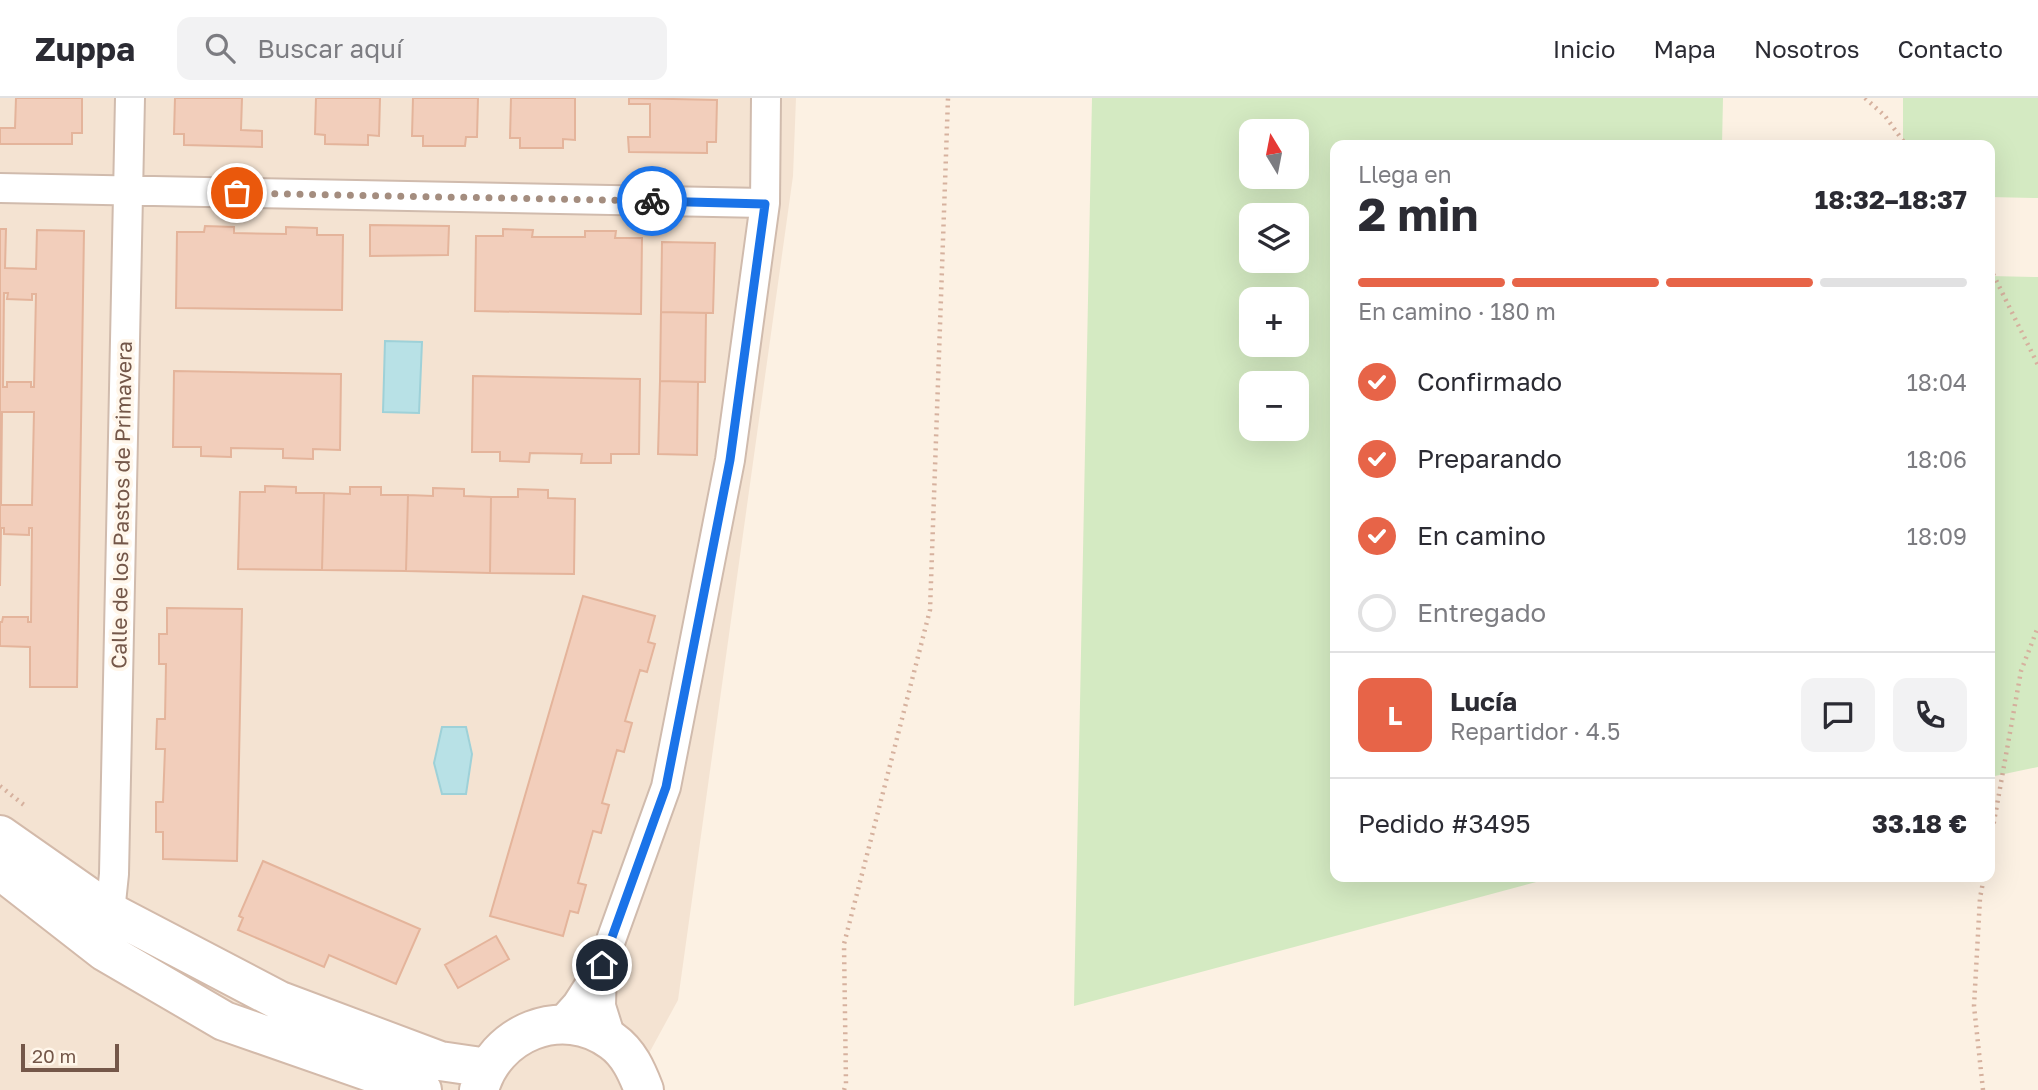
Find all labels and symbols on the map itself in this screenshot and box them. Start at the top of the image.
north arrow [1239,119,1309,189]
pin [207,163,267,223]
courier [617,166,687,236]
street label: Calle de los Pastos de Primavera [105,341,137,669]
pin [572,935,632,995]
scale bar [21,1041,119,1073]

